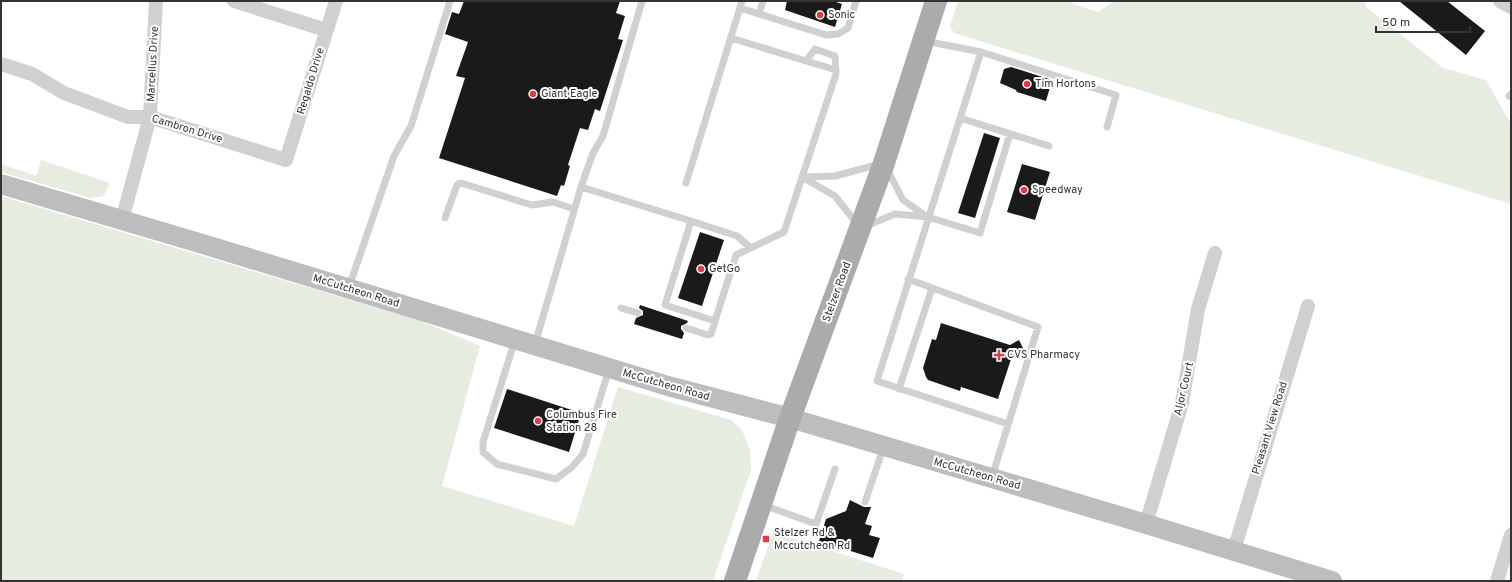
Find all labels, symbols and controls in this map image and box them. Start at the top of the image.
place label: Sonic [828,8,855,22]
scale bar [1376,8,1470,34]
marker: Sonic [815,10,825,20]
text: 50 m [1382,15,1410,31]
street label: Marcellus Drive [144,26,162,102]
street label: Regaldo Drive [294,46,328,116]
place label: Tim Hortons [1035,77,1096,91]
marker: Tim Hortons [1022,79,1032,89]
place label: Giant Eagle [541,87,598,101]
marker: Giant Eagle [528,89,538,99]
street label: Cambron Drive [150,112,224,146]
place label: Speedway [1032,183,1083,197]
marker: Speedway [1019,185,1029,195]
street label: Stelzer Road [820,260,854,324]
place label: GetGo [709,262,740,276]
marker: GetGo [696,264,706,274]
street label: McCutcheon Road [311,271,401,311]
place label: CVS Pharmacy [1007,348,1080,362]
marker: CVS Pharmacy [994,350,1004,360]
street label: Aljor Court [1171,361,1197,417]
street label: McCutcheon Road [621,366,711,404]
street label: Pleasant View Road [1249,380,1291,476]
place label: Columbus Fire Station 28 [546,408,617,435]
marker: Columbus Fire Station 28 [533,416,543,426]
street label: McCutcheon Road [932,455,1022,493]
place label: Stelzer Rd & Mccutcheon Rd [774,526,850,553]
marker: Stelzer Rd & Mccutcheon Rd [761,534,771,544]

